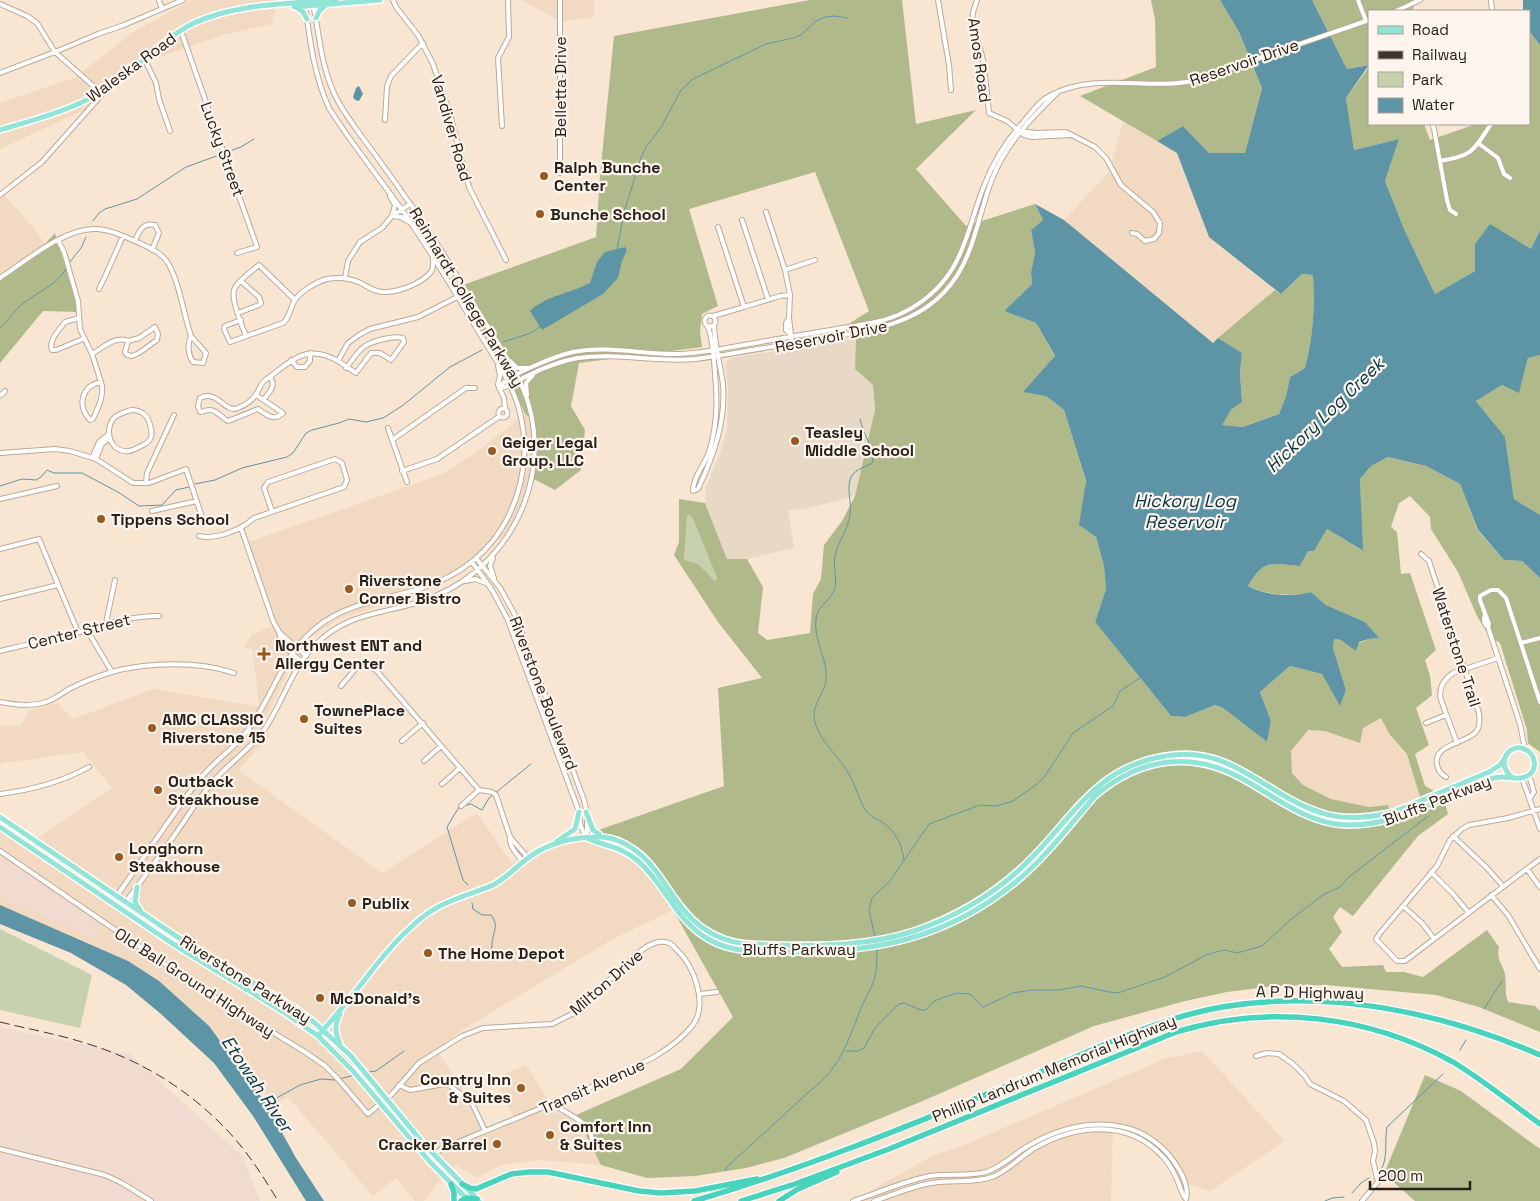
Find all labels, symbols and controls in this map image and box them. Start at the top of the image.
legend [1368,10,1530,125]
street label: Amos Road [963,16,996,104]
text: Road [1412,20,1449,39]
street label: Waleska Road [82,28,180,107]
street label: Reservoir Drive [1187,34,1302,91]
street label: Belletta Drive [550,36,571,138]
text: Railway [1412,45,1467,64]
text: Park [1412,70,1443,89]
street label: Vandiver Road [426,72,477,184]
text: Water [1412,95,1455,114]
street label: Lucky Street [196,99,249,199]
place label: Ralph Bunche Center [554,157,661,196]
marker: Ralph Bunche Center [538,170,550,182]
street label: Reinhardt College Parkway [405,204,529,391]
place label: Bunche School [550,204,666,225]
marker: Bunche School [534,208,546,220]
street label: Reservoir Drive [773,315,889,358]
water label: Hickory Log Creek [1261,351,1390,477]
place label: Teasley Middle School [805,422,914,461]
place label: Geiger Legal Group, LLC [502,432,598,471]
marker: Teasley Middle School [789,435,801,447]
marker: Geiger Legal Group, LLC [486,445,498,457]
water label: Hickory Log Reservoir [1134,489,1238,533]
place label: Tippens School [111,509,229,530]
marker: Tippens School [95,513,107,525]
place label: Riverstone Corner Bistro [359,570,461,609]
marker: Riverstone Corner Bistro [343,583,355,595]
street label: Waterstone Trail [1427,585,1486,709]
street label: Center Street [26,609,133,654]
street label: Riverstone Boulevard [504,613,583,773]
place label: Northwest ENT and Allergy Center [275,635,422,674]
marker: Northwest ENT and Allergy Center [257,647,271,661]
place label: TownePlace Suites [314,700,405,739]
place label: AMC CLASSIC Riverstone 15 [162,709,266,748]
marker: TownePlace Suites [298,713,310,725]
marker: AMC CLASSIC Riverstone 15 [146,722,158,734]
street label: Bluffs Parkway [1380,770,1494,831]
place label: Outback Steakhouse [168,771,259,810]
marker: Outback Steakhouse [152,784,164,796]
place label: Longhorn Steakhouse [129,838,220,877]
marker: Longhorn Steakhouse [113,851,125,863]
place label: Publix [362,893,410,914]
marker: Publix [346,897,358,909]
street label: Old Ball Ground Highway [111,923,279,1042]
street label: Riverstone Parkway [176,931,315,1028]
street label: Bluffs Parkway [742,939,856,960]
place label: The Home Depot [438,943,565,964]
street label: Milton Drive [565,945,648,1020]
marker: The Home Depot [422,947,434,959]
street label: A P D Highway [1256,981,1364,1004]
place label: McDonald's [330,988,420,1009]
marker: McDonald's [314,992,326,1004]
street label: Phillip Landrum Memorial Highway [929,1010,1179,1127]
water label: Etowah River [217,1031,299,1138]
street label: Transit Avenue [536,1054,648,1119]
place label: Country Inn & Suites [420,1069,511,1108]
marker: Country Inn & Suites [515,1082,527,1094]
place label: Comfort Inn & Suites [560,1116,652,1155]
marker: Comfort Inn & Suites [544,1129,556,1141]
place label: Cracker Barrel [378,1134,487,1155]
marker: Cracker Barrel [491,1138,503,1150]
scale bar [1370,1158,1470,1190]
text: 200 m [1378,1166,1423,1185]

